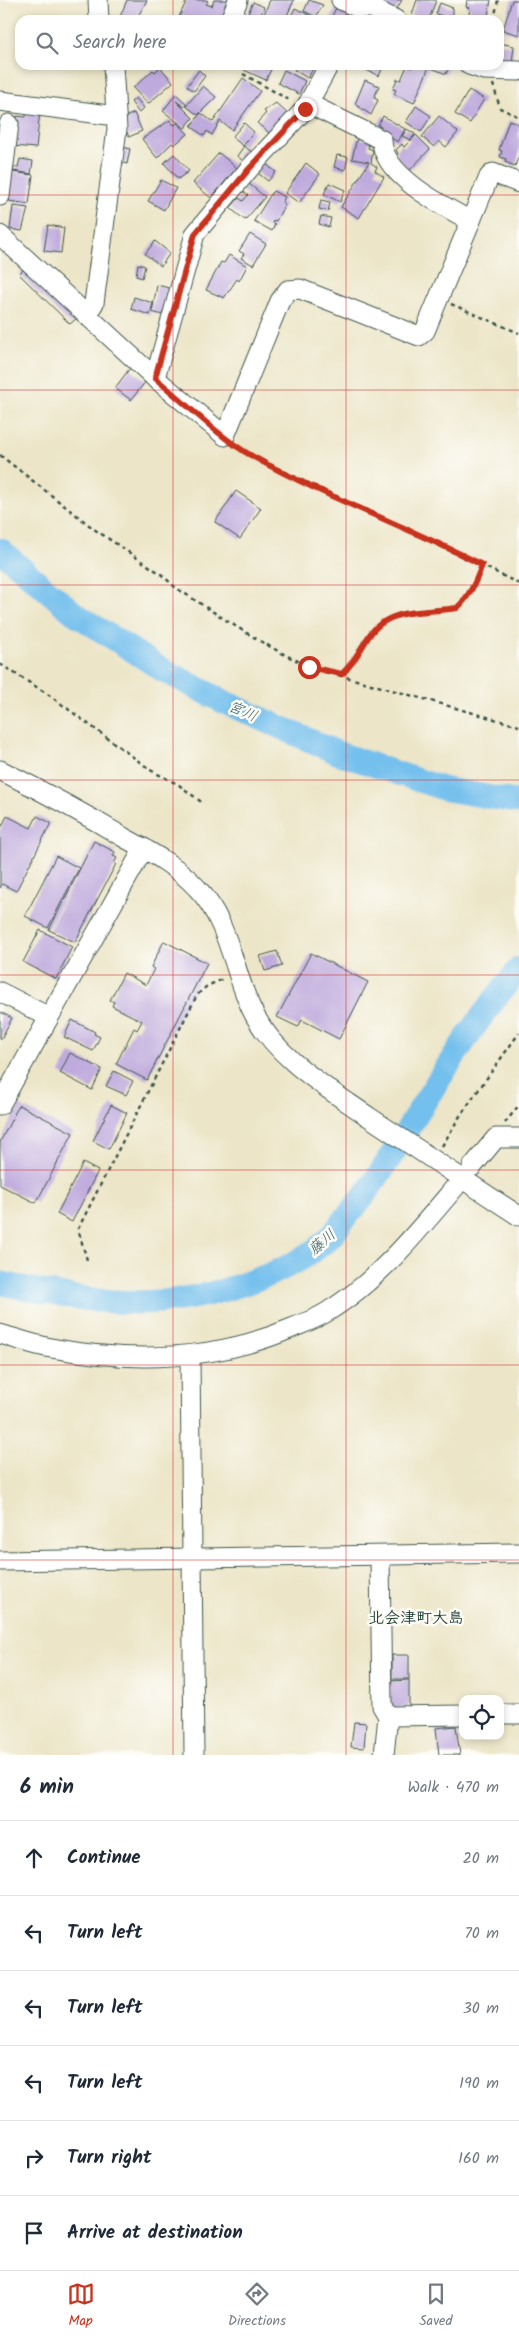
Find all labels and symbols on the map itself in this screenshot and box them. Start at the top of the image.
route end [294,98,317,121]
route start [298,656,321,679]
water label: 宮川 [224,695,261,729]
water label: 藤川 [303,1224,342,1262]
district label: 北会津町大島 [368,1606,464,1631]

